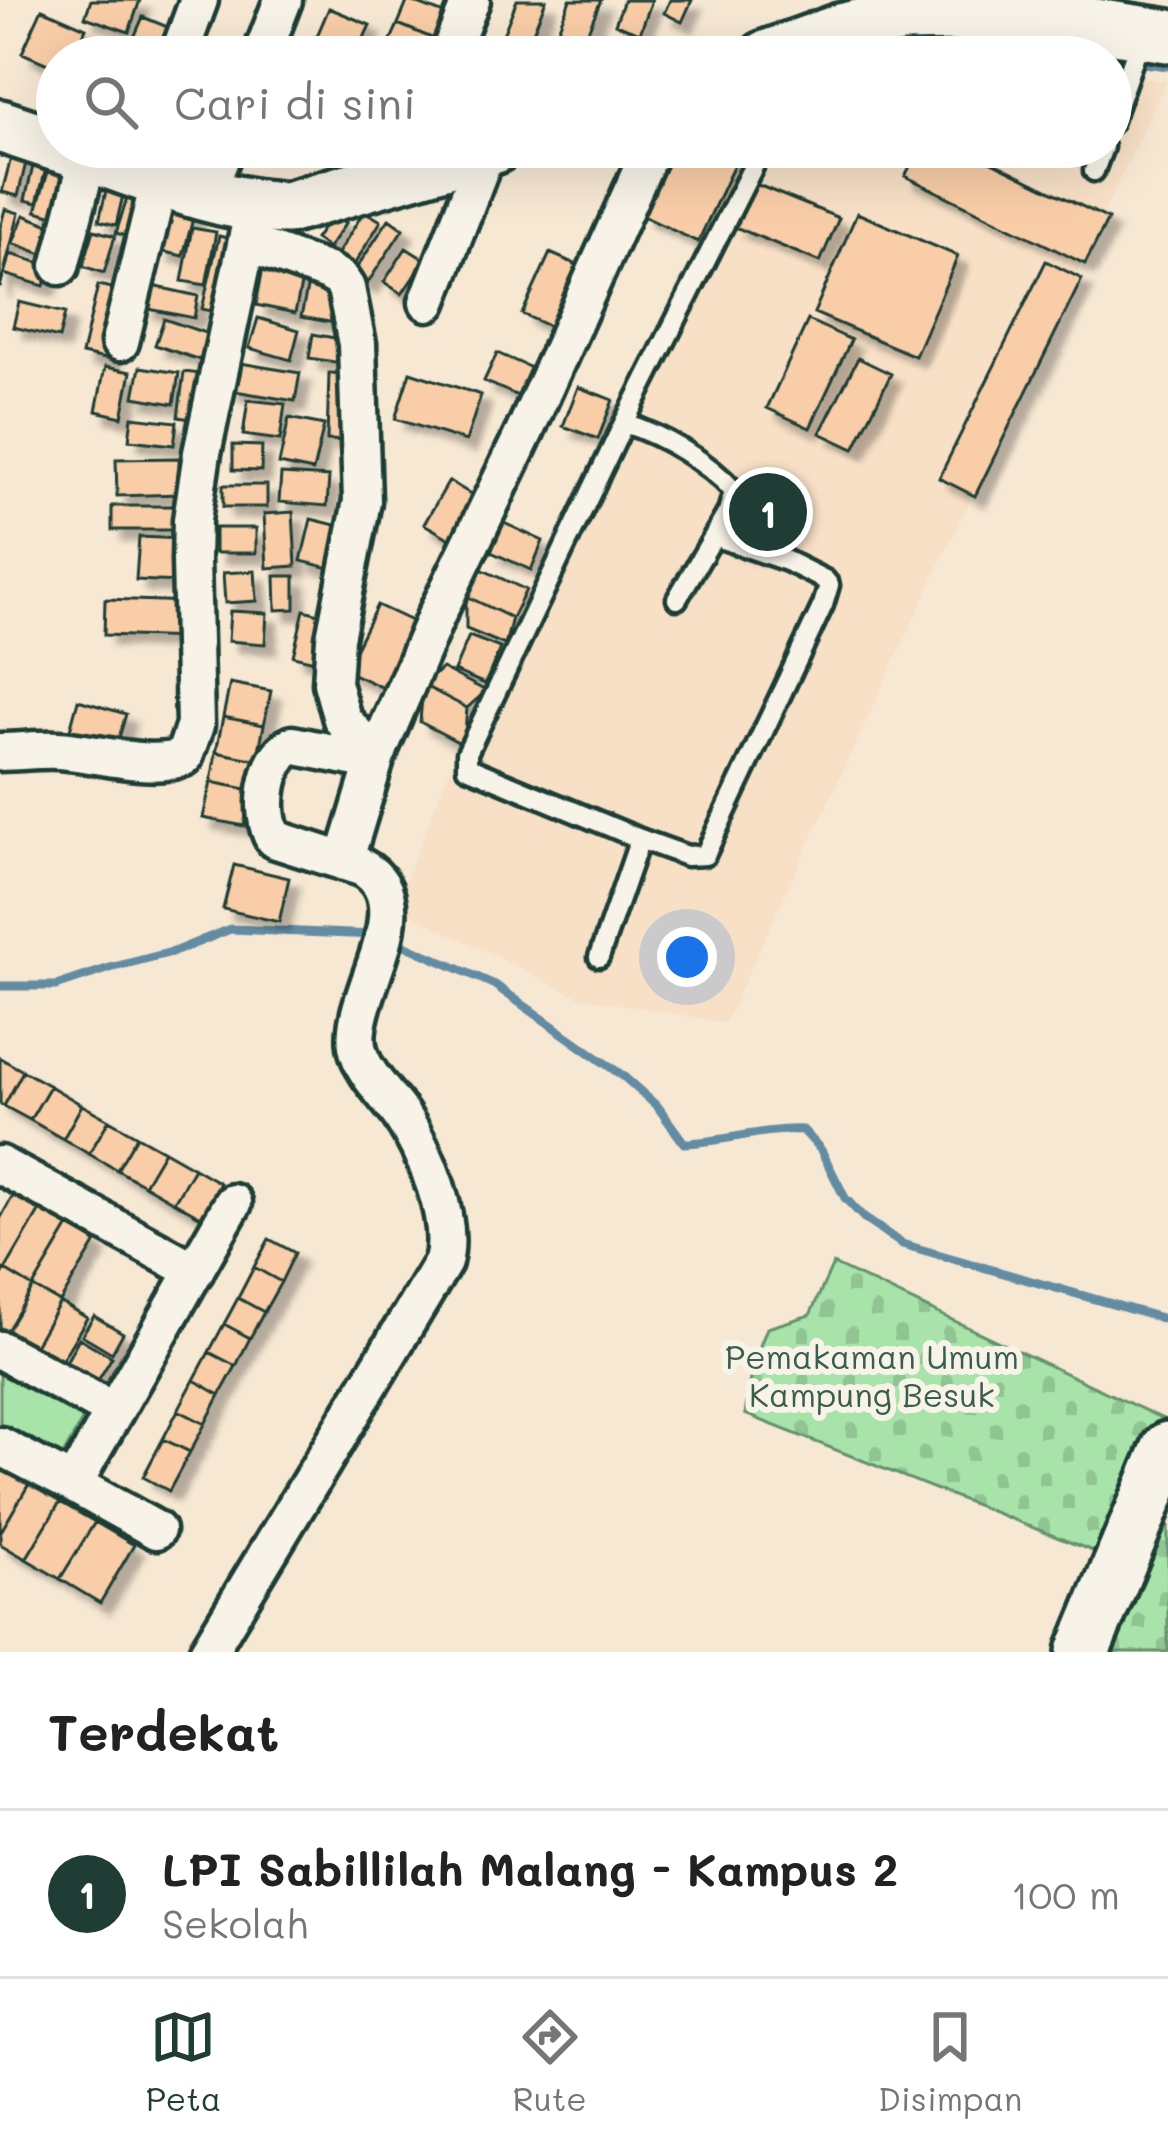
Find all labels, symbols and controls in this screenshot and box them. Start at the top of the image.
search box [36,36,1132,168]
icon: search [78,69,144,135]
text: Cari di sini [174,73,416,131]
pin: 1 [729,467,807,557]
your location [657,927,717,987]
park label: Pemakaman Umum Kampung Besuk [725,1334,1019,1415]
text: Terdekat [48,1697,279,1764]
text: LPI Sabillilah Malang - Kampus 2 [162,1839,898,1897]
text: 1 [78,1868,96,1919]
text: 100 m [1011,1868,1120,1919]
text: Sekolah [162,1897,308,1948]
tab: Peta [146,2004,221,2119]
tab: Rute [513,2004,587,2119]
tab: Disimpan [878,2004,1022,2119]

